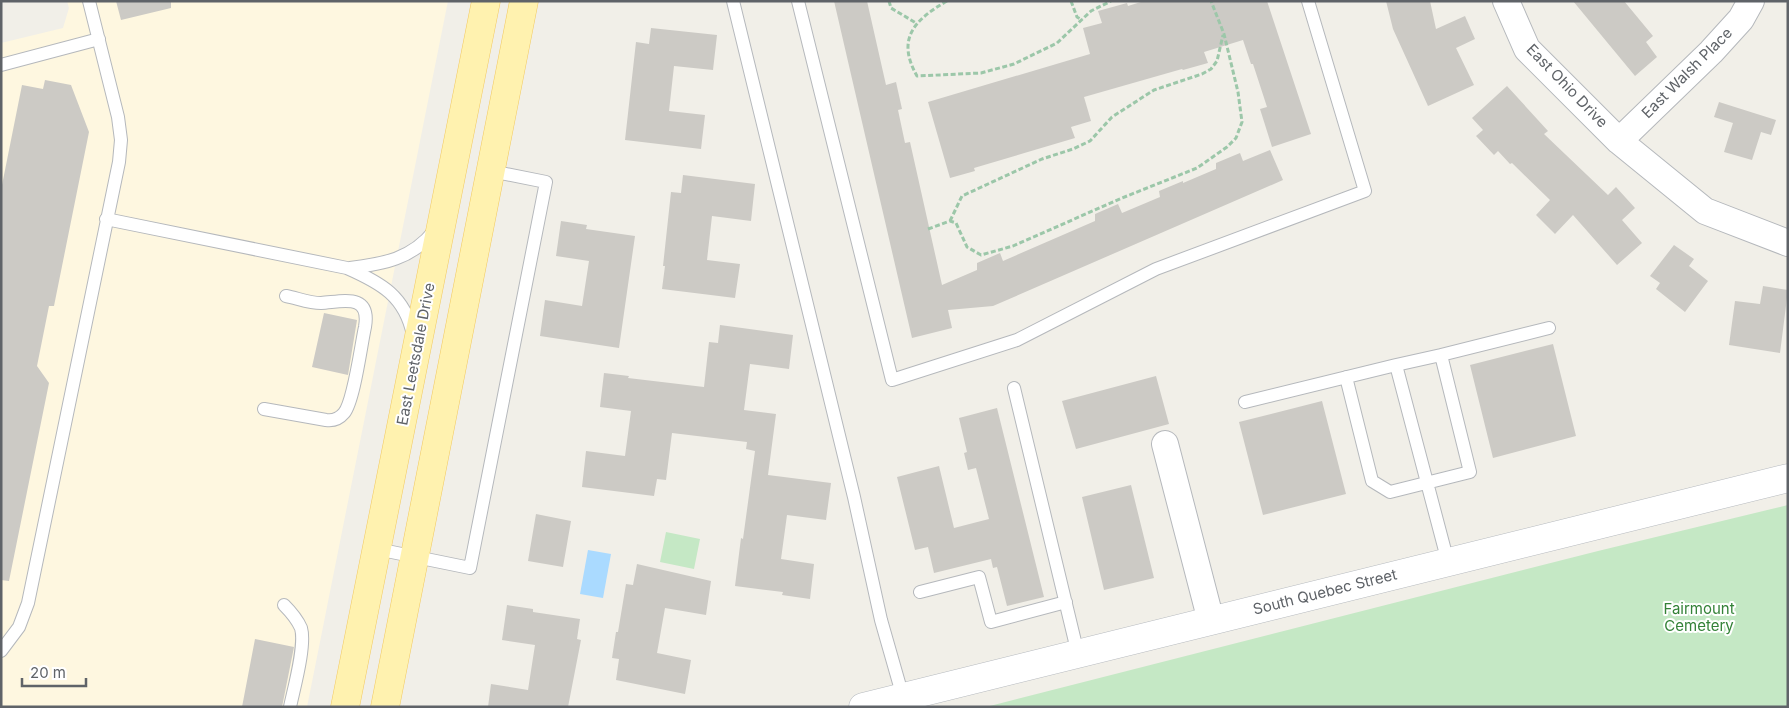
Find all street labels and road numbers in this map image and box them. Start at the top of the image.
street label: East Walsh Place [1637,23,1736,122]
street label: East Ohio Drive [1523,40,1612,131]
street label: East Leetsdale Drive [392,281,439,427]
street label: South Quebec Street [1251,564,1399,619]

